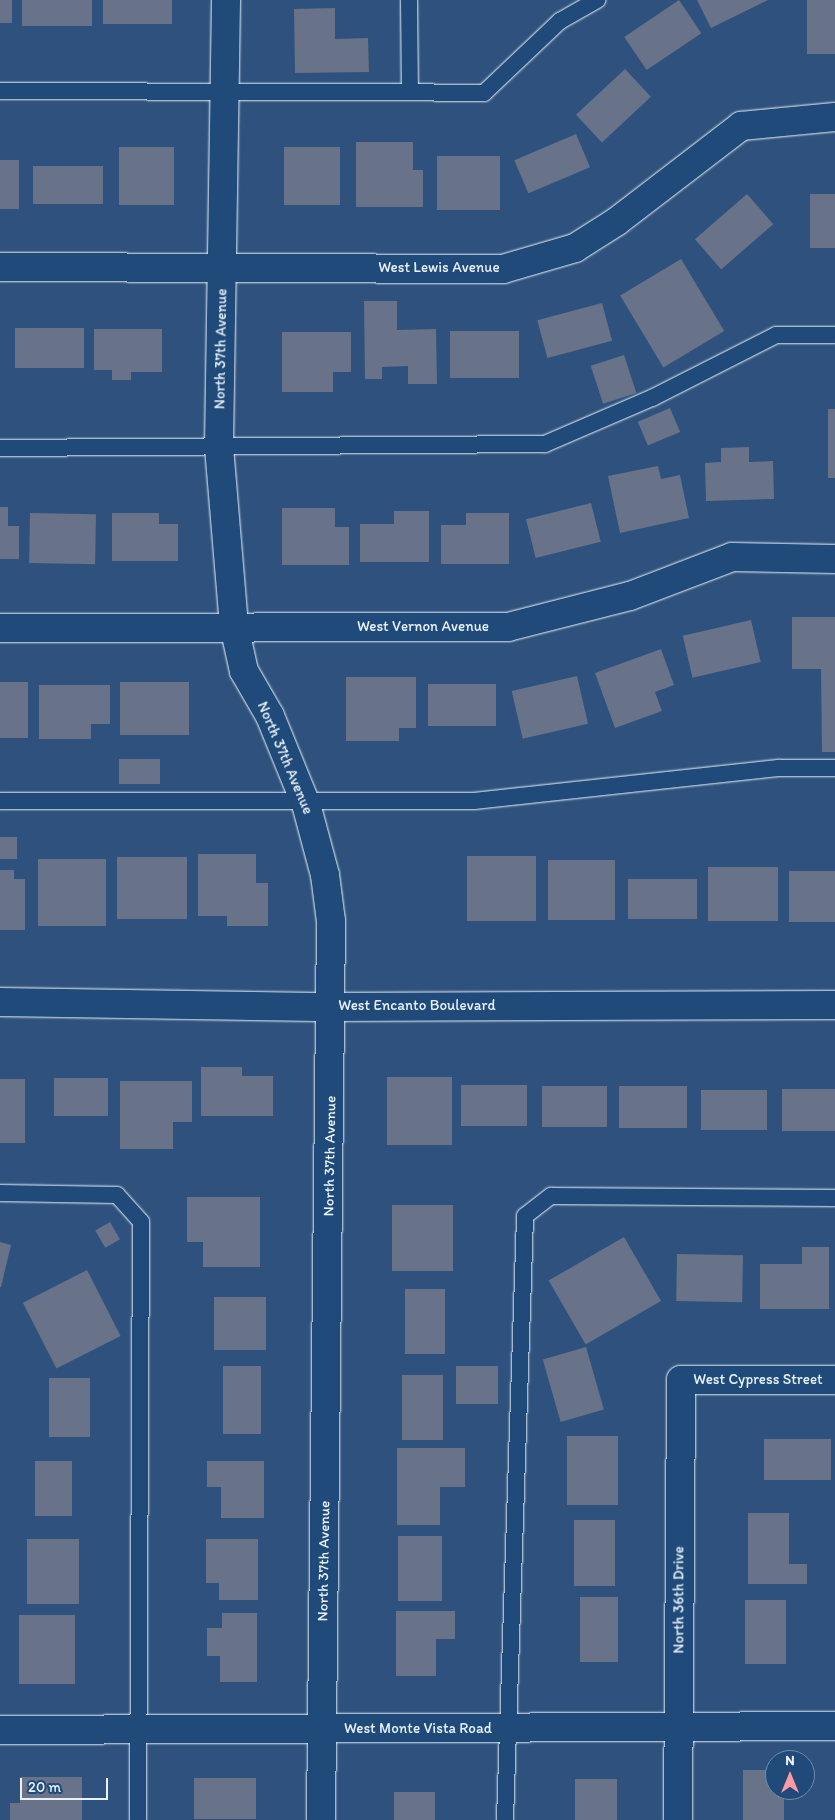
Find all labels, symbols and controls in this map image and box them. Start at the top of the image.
street label: West Lewis Avenue [379,259,499,277]
street label: North 37th Avenue [211,289,231,409]
street label: West Vernon Avenue [358,618,488,636]
street label: North 37th Avenue [253,699,317,817]
street label: West Encanto Boulevard [338,997,496,1015]
street label: North 37th Avenue [320,1096,340,1216]
street label: West Cypress Street [694,1371,822,1389]
street label: North 37th Avenue [314,1501,334,1621]
street label: North 36th Drive [670,1546,688,1654]
street label: West Monte Vista Road [344,1720,492,1738]
north arrow [765,1750,815,1800]
text: N [785,1752,795,1769]
scale bar [22,1768,110,1800]
text: 20 m [28,1778,61,1796]

